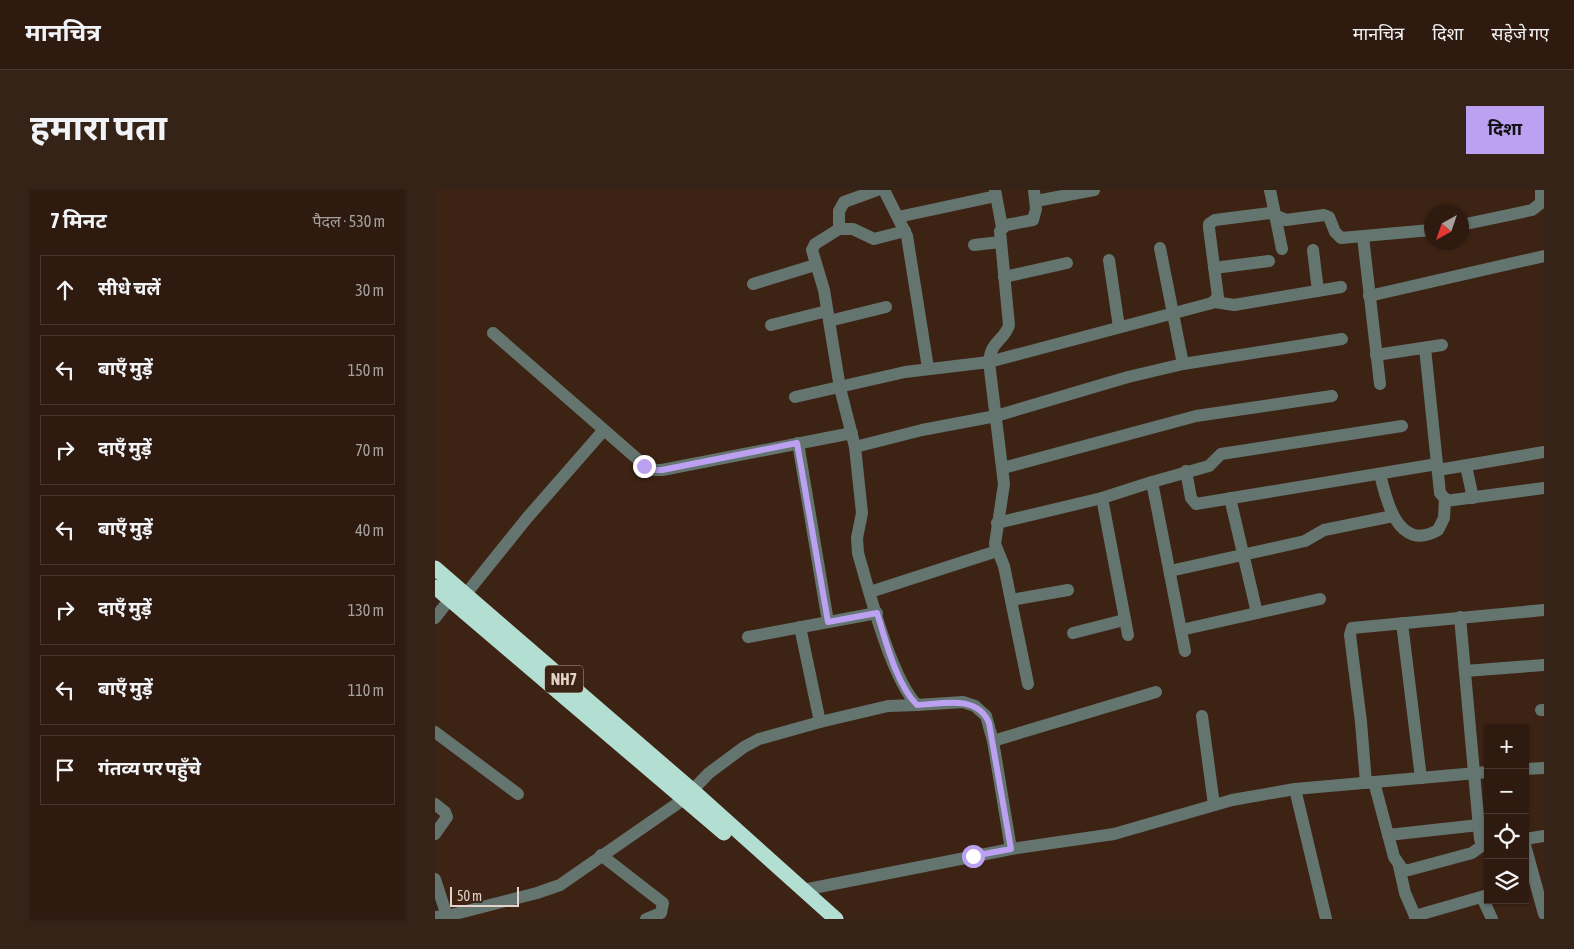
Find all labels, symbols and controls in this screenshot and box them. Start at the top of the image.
text: मानचित्र [25,19,101,46]
text: मानचित्र [1353,23,1404,44]
text: दिशा [1432,23,1463,44]
text: सहेजे गए [1491,23,1549,44]
button: दिशा [1466,106,1544,154]
text: हमारा पता [30,107,167,147]
north arrow [1424,205,1469,250]
text: 7 मिनट [50,208,107,232]
text: पैदल · 530 m [312,212,385,230]
icon: ahead [51,276,79,304]
text: सीधे चलें [98,277,161,299]
text: 30 m [355,281,384,299]
icon: left [51,356,79,384]
text: बाएँ मुड़ें [98,357,153,379]
text: 150 m [348,361,384,379]
icon: right [51,436,79,464]
text: दाएँ मुड़ें [98,437,152,459]
text: 70 m [355,441,384,459]
route end [633,455,656,478]
icon: left [51,516,79,544]
text: बाएँ मुड़ें [98,517,153,539]
text: 40 m [355,521,384,539]
icon: right [51,596,79,624]
text: दाएँ मुड़ें [98,597,152,619]
text: 130 m [348,601,384,619]
road number: NH7 [545,666,583,692]
icon: left [51,676,79,704]
text: बाएँ मुड़ें [98,677,153,699]
text: 110 m [348,681,384,699]
map controls [1484,724,1529,904]
button: + [1484,724,1529,769]
icon: arrive [51,756,79,784]
text: गंतव्य पर पहुँचे [98,757,201,779]
button: − [1484,769,1529,814]
button: locate [1484,814,1529,859]
route start [962,845,985,868]
button: layers [1484,859,1529,904]
scale bar [450,884,519,907]
text: 50 m [457,888,482,904]

